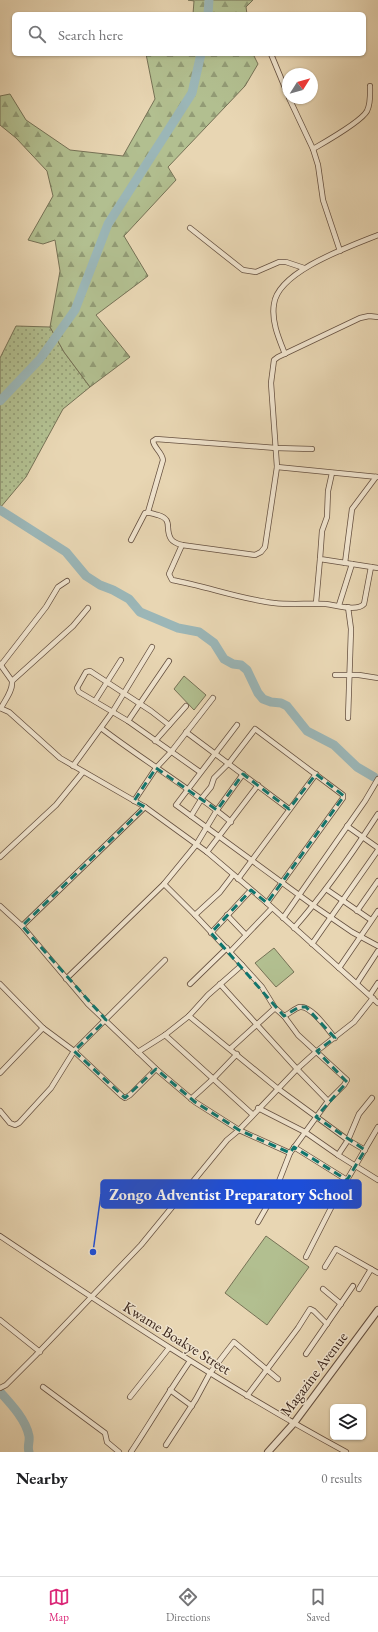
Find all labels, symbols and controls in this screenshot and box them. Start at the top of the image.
search box [12,12,366,56]
icon: search [26,23,48,45]
text: Search here [58,25,123,44]
north arrow [282,68,318,104]
callout: Zongo Adventist Preparatory School [101,1180,361,1208]
text: Zongo Adventist Preparatory School [109,1184,353,1205]
street label: Kwame Boakye Street [120,1297,235,1379]
street label: Magazine Avenue [276,1328,352,1420]
map controls [330,1404,366,1440]
button: layers [330,1404,366,1440]
text: Nearby [16,1467,68,1489]
text: 0 results [321,1470,362,1487]
tab: Map [48,1586,70,1624]
tab: Directions [166,1586,210,1624]
tab: Saved [306,1586,330,1624]

